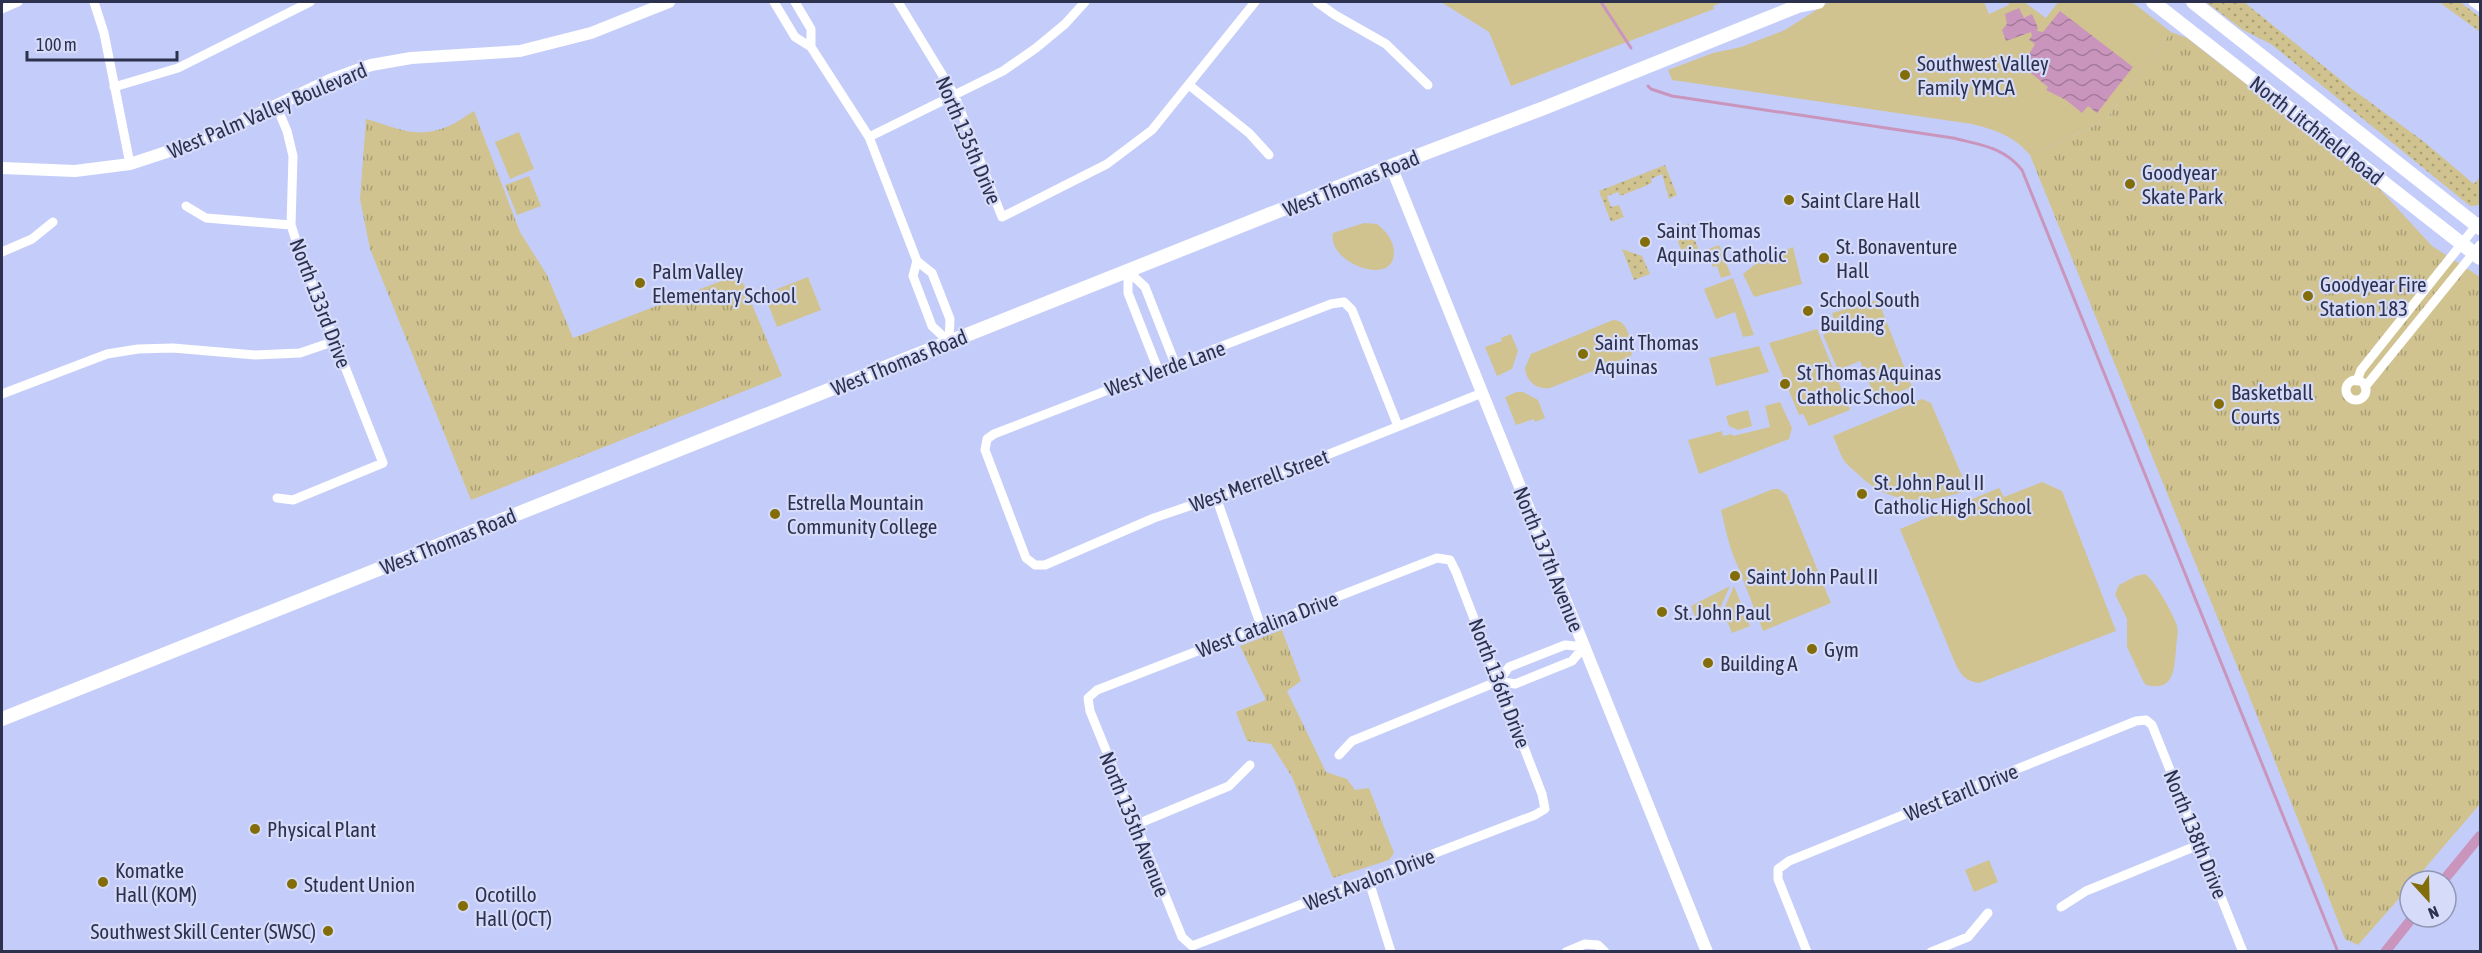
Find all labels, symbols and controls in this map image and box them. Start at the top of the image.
scale bar [27,24,177,62]
text: 100 m [36,34,77,55]
place label: Southwest Valley Family YMCA [1917,51,2049,99]
street label: West Palm Valley Boulevard [164,57,370,163]
marker: Southwest Valley Family YMCA [1898,68,1912,82]
street label: North Litchfield Road [2246,71,2388,189]
street label: North 135th Drive [931,72,1007,208]
street label: West Thomas Road [1279,145,1423,221]
place label: Goodyear Skate Park [2142,160,2223,208]
marker: Goodyear Skate Park [2123,177,2137,191]
place label: Saint Clare Hall [1801,188,1920,212]
marker: Saint Clare Hall [1782,193,1796,207]
place label: Saint Thomas Aquinas Catholic [1657,218,1786,266]
place label: St. Bonaventure Hall [1836,234,1957,282]
street label: North 133rd Drive [285,235,357,371]
marker: Saint Thomas Aquinas Catholic [1638,235,1652,249]
marker: St. Bonaventure Hall [1817,251,1831,265]
place label: Palm Valley Elementary School [652,259,797,307]
place label: Goodyear Fire Station 183 [2320,272,2427,320]
marker: Palm Valley Elementary School [633,276,647,290]
place label: School South Building [1820,287,1920,335]
marker: Goodyear Fire Station 183 [2301,289,2315,303]
marker: School South Building [1801,304,1815,318]
street label: West Thomas Road [827,324,971,400]
place label: Saint Thomas Aquinas [1595,330,1699,378]
street label: West Verde Lane [1102,335,1228,401]
marker: Saint Thomas Aquinas [1576,347,1590,361]
place label: St Thomas Aquinas Catholic School [1797,360,1941,408]
marker: St Thomas Aquinas Catholic School [1778,377,1792,391]
place label: Basketball Courts [2231,380,2314,428]
marker: Basketball Courts [2212,397,2226,411]
street label: West Merrell Street [1186,444,1332,516]
place label: St. John Paul II Catholic High School [1874,470,2032,518]
street label: North 137th Avenue [1509,483,1589,635]
marker: St. John Paul II Catholic High School [1855,487,1869,501]
place label: Estrella Mountain Community College [787,490,937,538]
street label: West Thomas Road [376,503,520,579]
marker: Estrella Mountain Community College [768,507,782,521]
place label: Saint John Paul II [1747,564,1878,588]
marker: Saint John Paul II [1728,569,1742,583]
street label: West Catalina Drive [1193,586,1341,662]
place label: St. John Paul [1674,600,1771,624]
marker: St. John Paul [1655,605,1669,619]
street label: North 136th Drive [1464,615,1536,751]
place label: Gym [1824,637,1859,661]
marker: Gym [1805,642,1819,656]
place label: Building A [1720,651,1798,675]
marker: Building A [1701,656,1715,670]
street label: North 135th Avenue [1095,748,1175,900]
street label: West Earll Drive [1901,758,2021,826]
street label: North 138th Drive [2159,766,2233,902]
place label: Physical Plant [267,817,376,841]
marker: Physical Plant [248,822,262,836]
street label: West Avalon Drive [1300,843,1438,915]
place label: Komatke Hall (KOM) [115,858,197,906]
north arrow [2398,869,2458,929]
place label: Student Union [304,872,415,896]
marker: Komatke Hall (KOM) [96,875,110,889]
marker: Student Union [285,877,299,891]
place label: Ocotillo Hall (OCT) [475,882,552,930]
marker: Ocotillo Hall (OCT) [456,899,470,913]
text: N [2426,903,2441,923]
place label: Southwest Skill Center (SWSC) [90,919,316,943]
marker: Southwest Skill Center (SWSC) [321,924,335,938]

